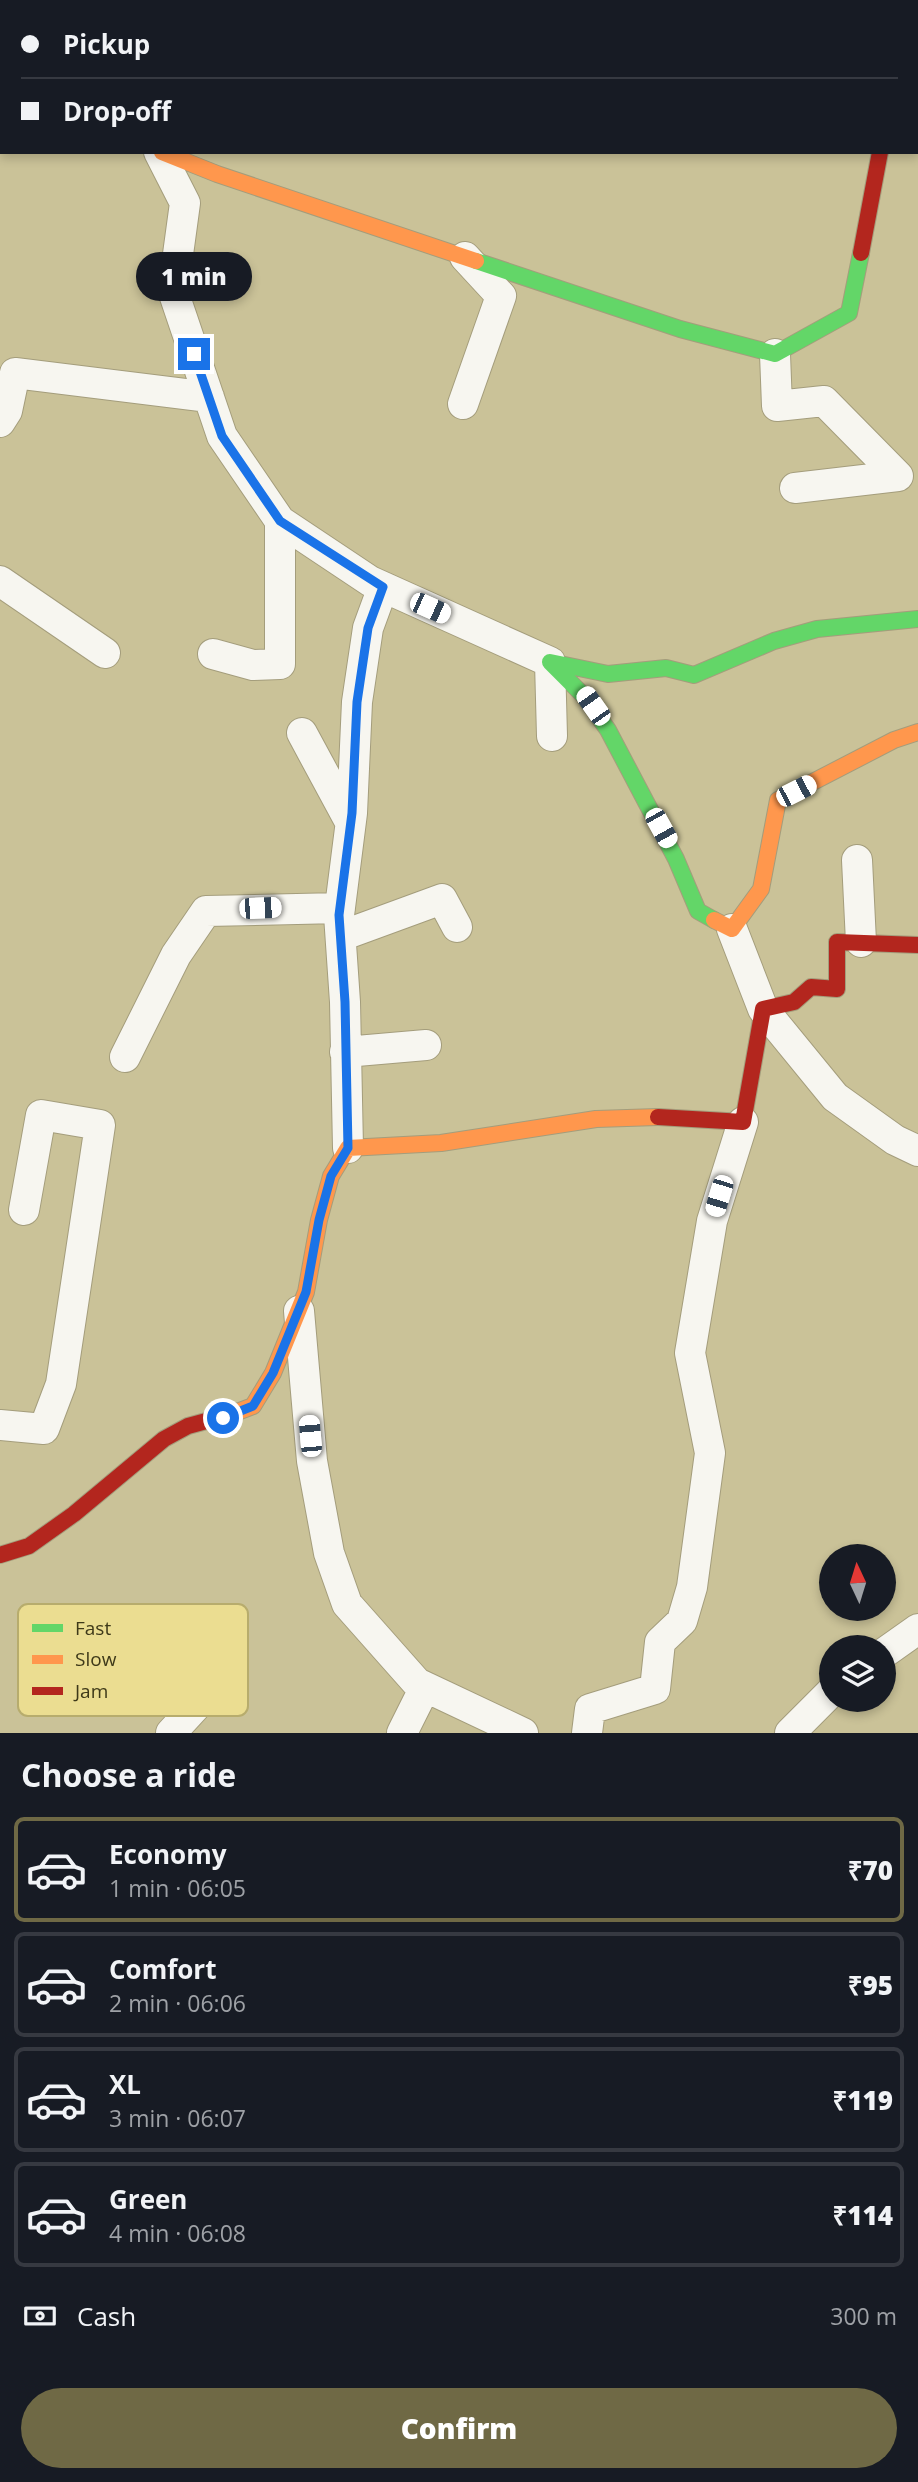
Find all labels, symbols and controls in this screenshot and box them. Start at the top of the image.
text: Pickup [63,26,150,62]
text: Drop-off [63,93,171,129]
callout: 1 min [136,252,252,302]
text: 1 min [161,260,227,292]
route end [178,338,210,370]
car [407,590,454,626]
car [573,683,614,729]
car [773,772,820,810]
car [642,805,681,851]
car [239,897,282,919]
car [703,1173,736,1219]
route start [207,1402,239,1434]
car [298,1414,323,1458]
north arrow [819,1544,896,1620]
map controls [819,1544,896,1712]
legend [18,1604,248,1716]
text: Fast [75,1615,111,1641]
button: layers [819,1635,896,1712]
text: Slow [75,1646,117,1672]
text: Jam [73,1678,108,1704]
text: Choose a ride [21,1753,236,1796]
text: Economy [109,1836,227,1872]
icon: car [25,1838,88,1901]
text: ₹70 [848,1852,893,1888]
text: 1 min · 06:05 [109,1872,246,1904]
text: Comfort [109,1951,216,1987]
icon: car [25,1953,88,2016]
text: ₹95 [848,1967,893,2003]
text: 2 min · 06:06 [109,1987,246,2019]
text: XL [109,2066,141,2102]
icon: car [25,2068,88,2131]
text: ₹119 [832,2082,893,2118]
text: 3 min · 06:07 [109,2102,246,2134]
text: Green [109,2181,187,2217]
icon: car [25,2183,88,2246]
text: ₹114 [832,2197,893,2233]
text: 4 min · 06:08 [109,2217,246,2249]
icon: cash [21,2297,59,2335]
text: Cash [77,2298,136,2334]
text: 300 m [830,2300,897,2332]
button: Confirm [21,2388,897,2468]

